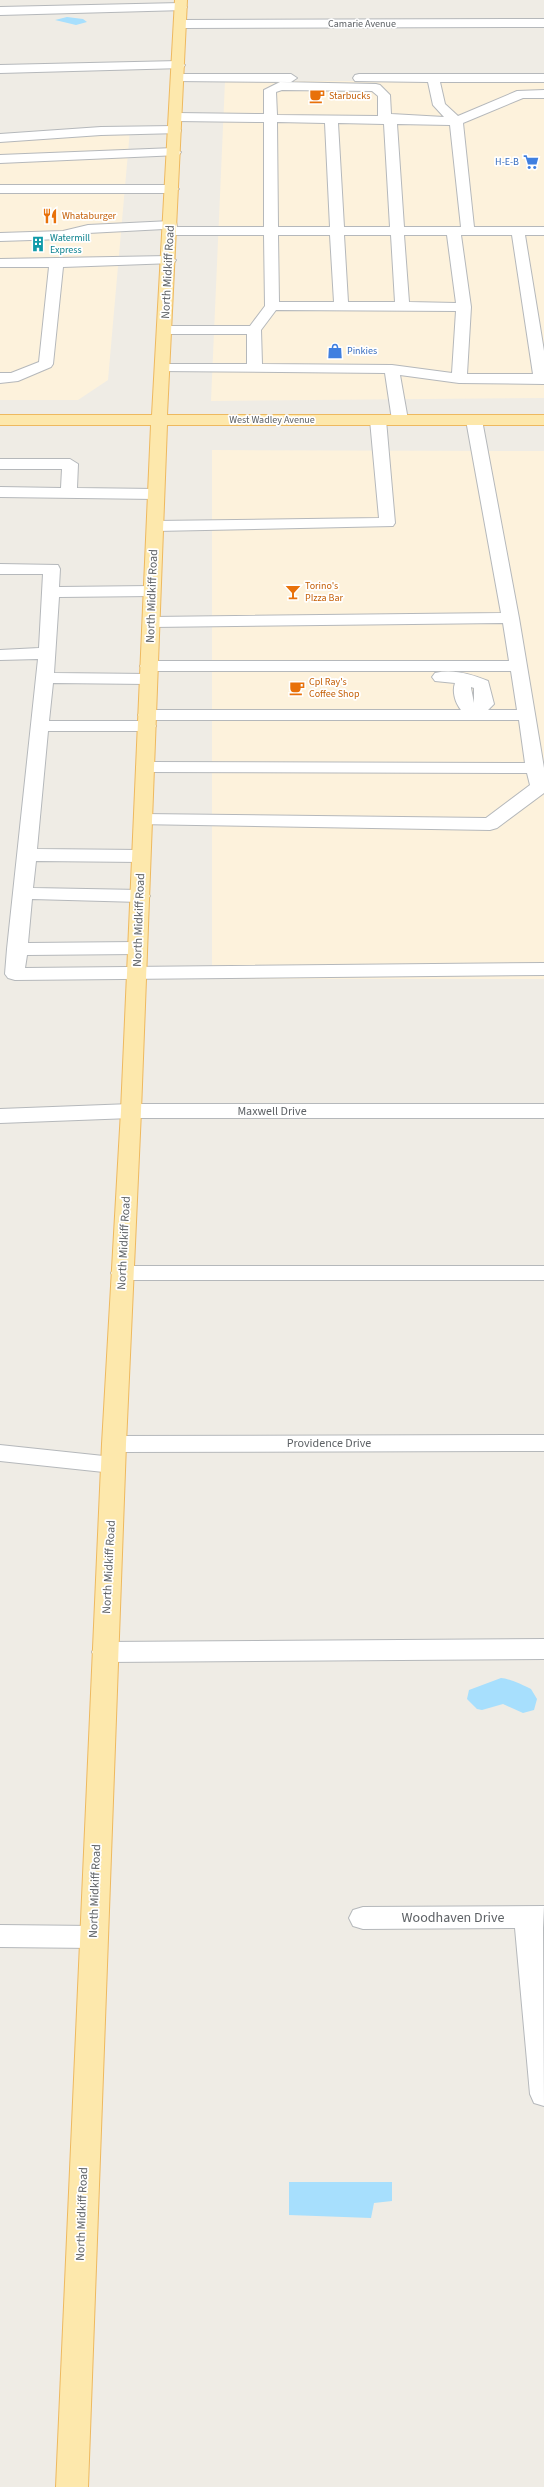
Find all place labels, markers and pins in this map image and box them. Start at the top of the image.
cafe icon: Starbucks [308,87,326,105]
place label: Starbucks [329,89,370,103]
supermarket icon: H-E-B [522,153,540,171]
place label: H-E-B [495,155,519,169]
restaurant icon: Whataburger [41,207,59,225]
place label: Whataburger [62,209,117,223]
place label: Watermill Express [50,231,91,257]
building icon: Watermill Express [29,235,47,253]
shop icon: Pinkies [326,342,344,360]
place label: Pinkies [347,344,377,358]
place label: Torino's PIzza Bar [305,579,344,605]
bar icon: Torino's PIzza Bar [284,583,302,601]
place label: Cpl Ray's Coffee Shop [309,675,360,701]
cafe icon: Cpl Ray's Coffee Shop [288,679,306,697]

